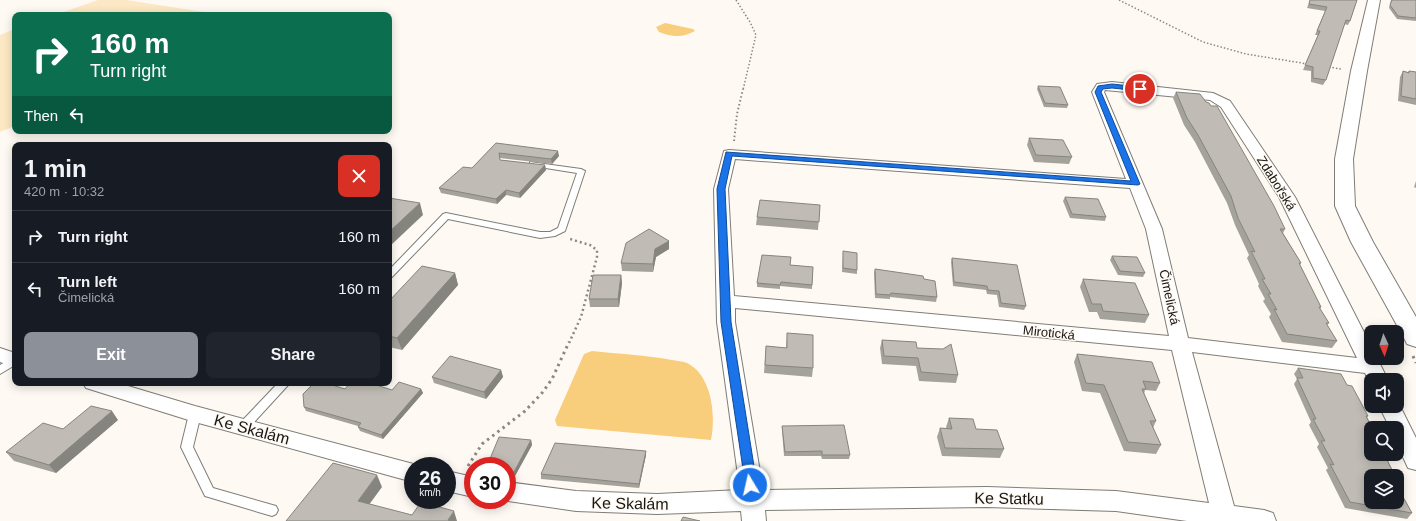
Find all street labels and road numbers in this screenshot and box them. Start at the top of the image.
street label: Zdabořská [1254,153,1300,214]
street label: Čimelická [1156,268,1183,327]
street label: Mirotická [1022,322,1076,343]
street label: Ke Skalám [212,411,291,448]
street label: Ke Statku [974,489,1044,508]
street label: Ke Skalám [591,494,669,513]

